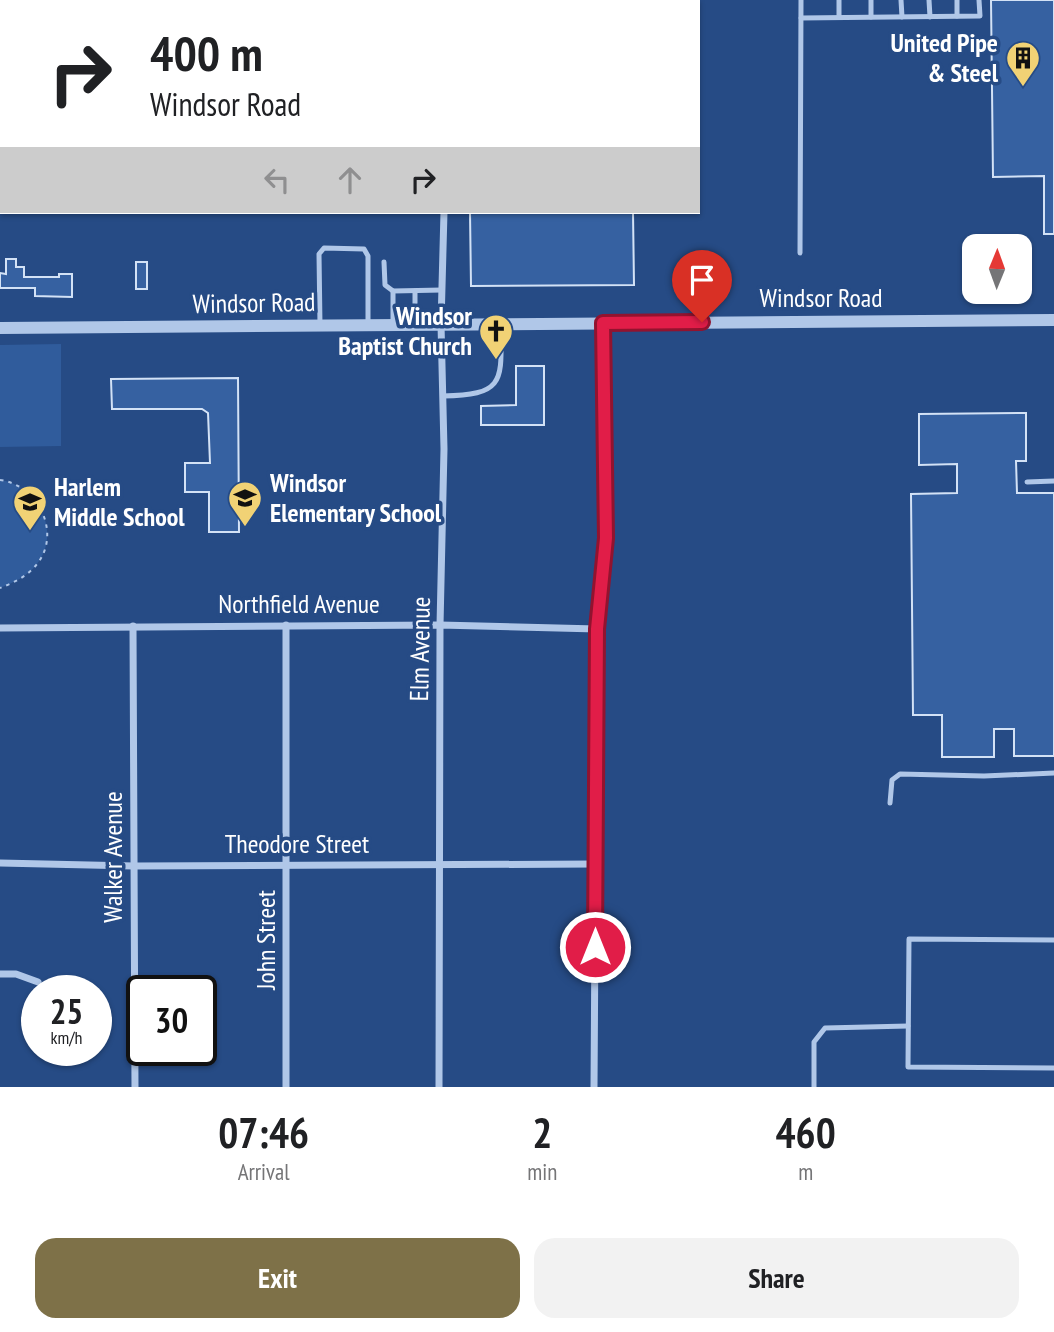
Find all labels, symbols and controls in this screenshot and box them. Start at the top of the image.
text: 400 m [150,21,263,85]
place label: United Pipe & Steel [890,26,999,89]
icon: right [35,28,126,119]
building icon: United Pipe & Steel [1004,39,1042,88]
text: Windsor Road [150,83,301,125]
icon: left [258,161,296,199]
icon: ahead [331,161,369,199]
icon: right [404,161,442,199]
north arrow [962,234,1032,304]
map controls [962,234,1032,304]
pin [672,250,732,322]
icon: arrive [683,261,721,299]
street label: Windsor Road [760,281,882,314]
street label: Windsor Road [192,285,316,320]
place label: Windsor Baptist Church [338,299,472,362]
church icon: Windsor Baptist Church [477,312,515,361]
place label: Windsor Elementary School [269,466,442,529]
place label: Harlem Middle School [54,470,185,533]
school or university icon: Windsor Elementary School [226,479,264,528]
school or university icon: Harlem Middle School [11,483,49,532]
street label: Northfield Avenue [218,587,380,620]
street label: Elm Avenue [402,596,437,702]
street label: Walker Avenue [96,791,129,923]
street label: Theodore Street [225,827,369,860]
street label: John Street [249,890,282,991]
position arrow [558,910,632,984]
speed limit sign: 30 [126,975,217,1066]
text: 25 [50,988,83,1034]
text: km/h [51,1026,82,1049]
text: 07:46 [218,1105,309,1160]
text: 2 [532,1105,552,1160]
text: 460 [776,1105,836,1160]
text: Arrival [238,1157,290,1186]
text: min [527,1157,557,1186]
text: m [798,1157,813,1186]
button: Exit [35,1238,520,1318]
button: Share [534,1238,1019,1318]

